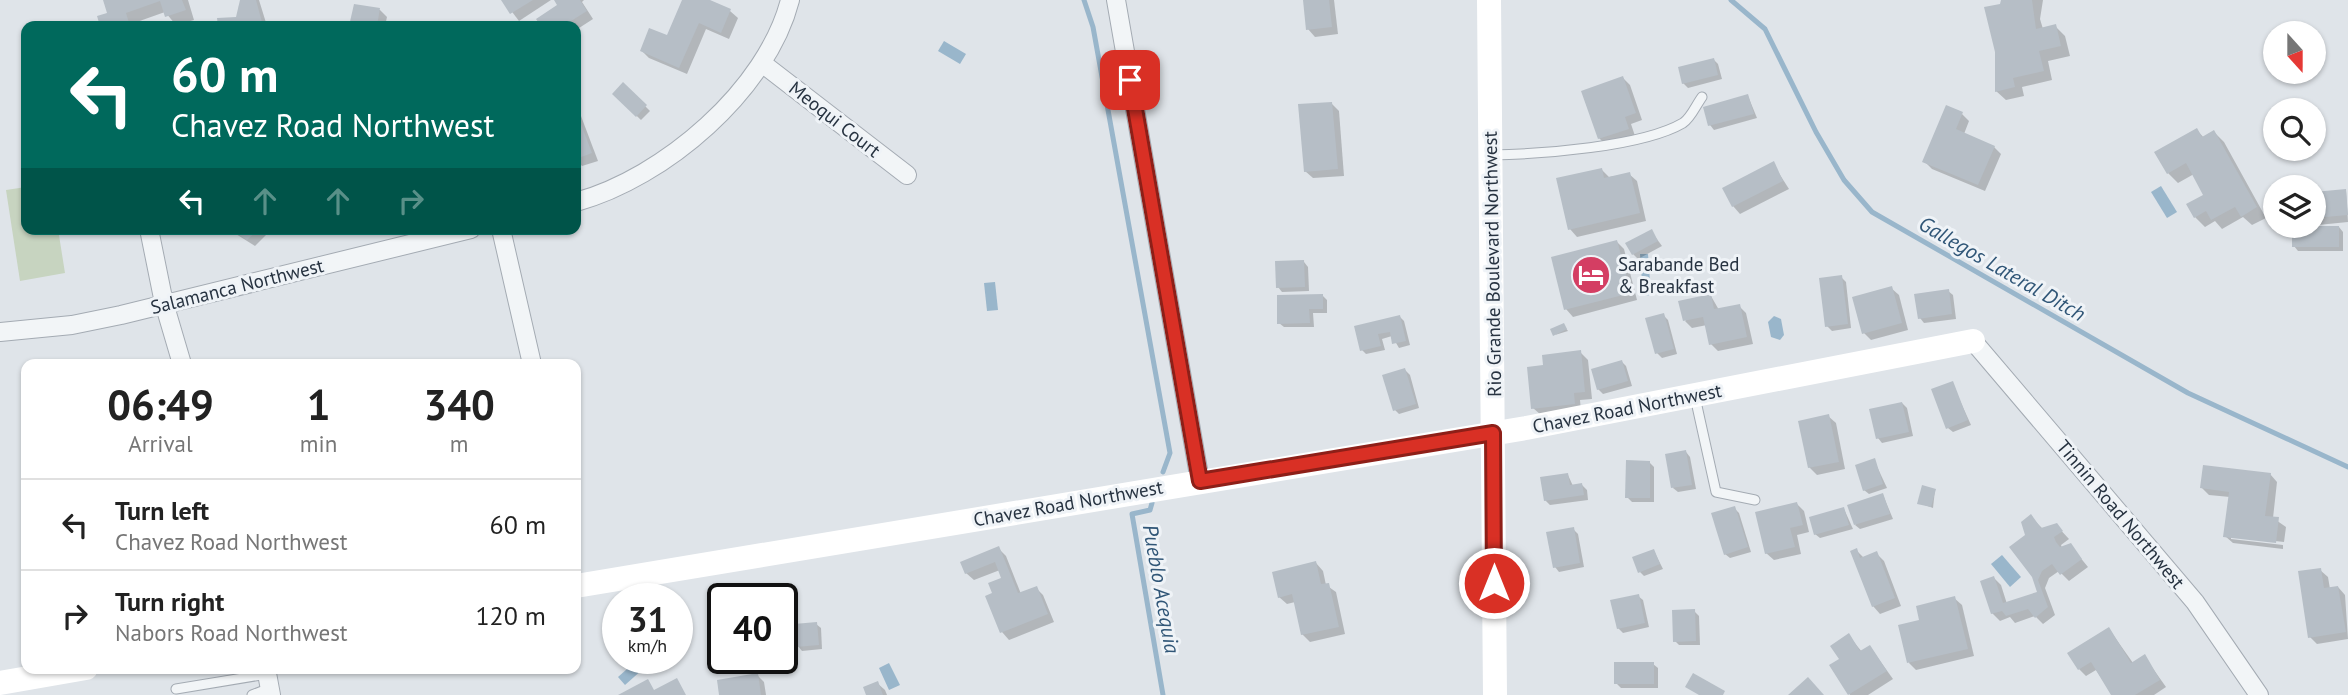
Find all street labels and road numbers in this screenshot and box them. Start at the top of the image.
street label: Meoqui Court [785,76,886,162]
street label: Rio Grande Boulevard Northwest [1478,130,1506,397]
street label: Salamanca Northwest [148,253,327,319]
street label: Chavez Road Northwest [1530,378,1724,438]
street label: Tinnin Road Northwest [2052,435,2191,594]
street label: Chavez Road Northwest [971,474,1165,531]

